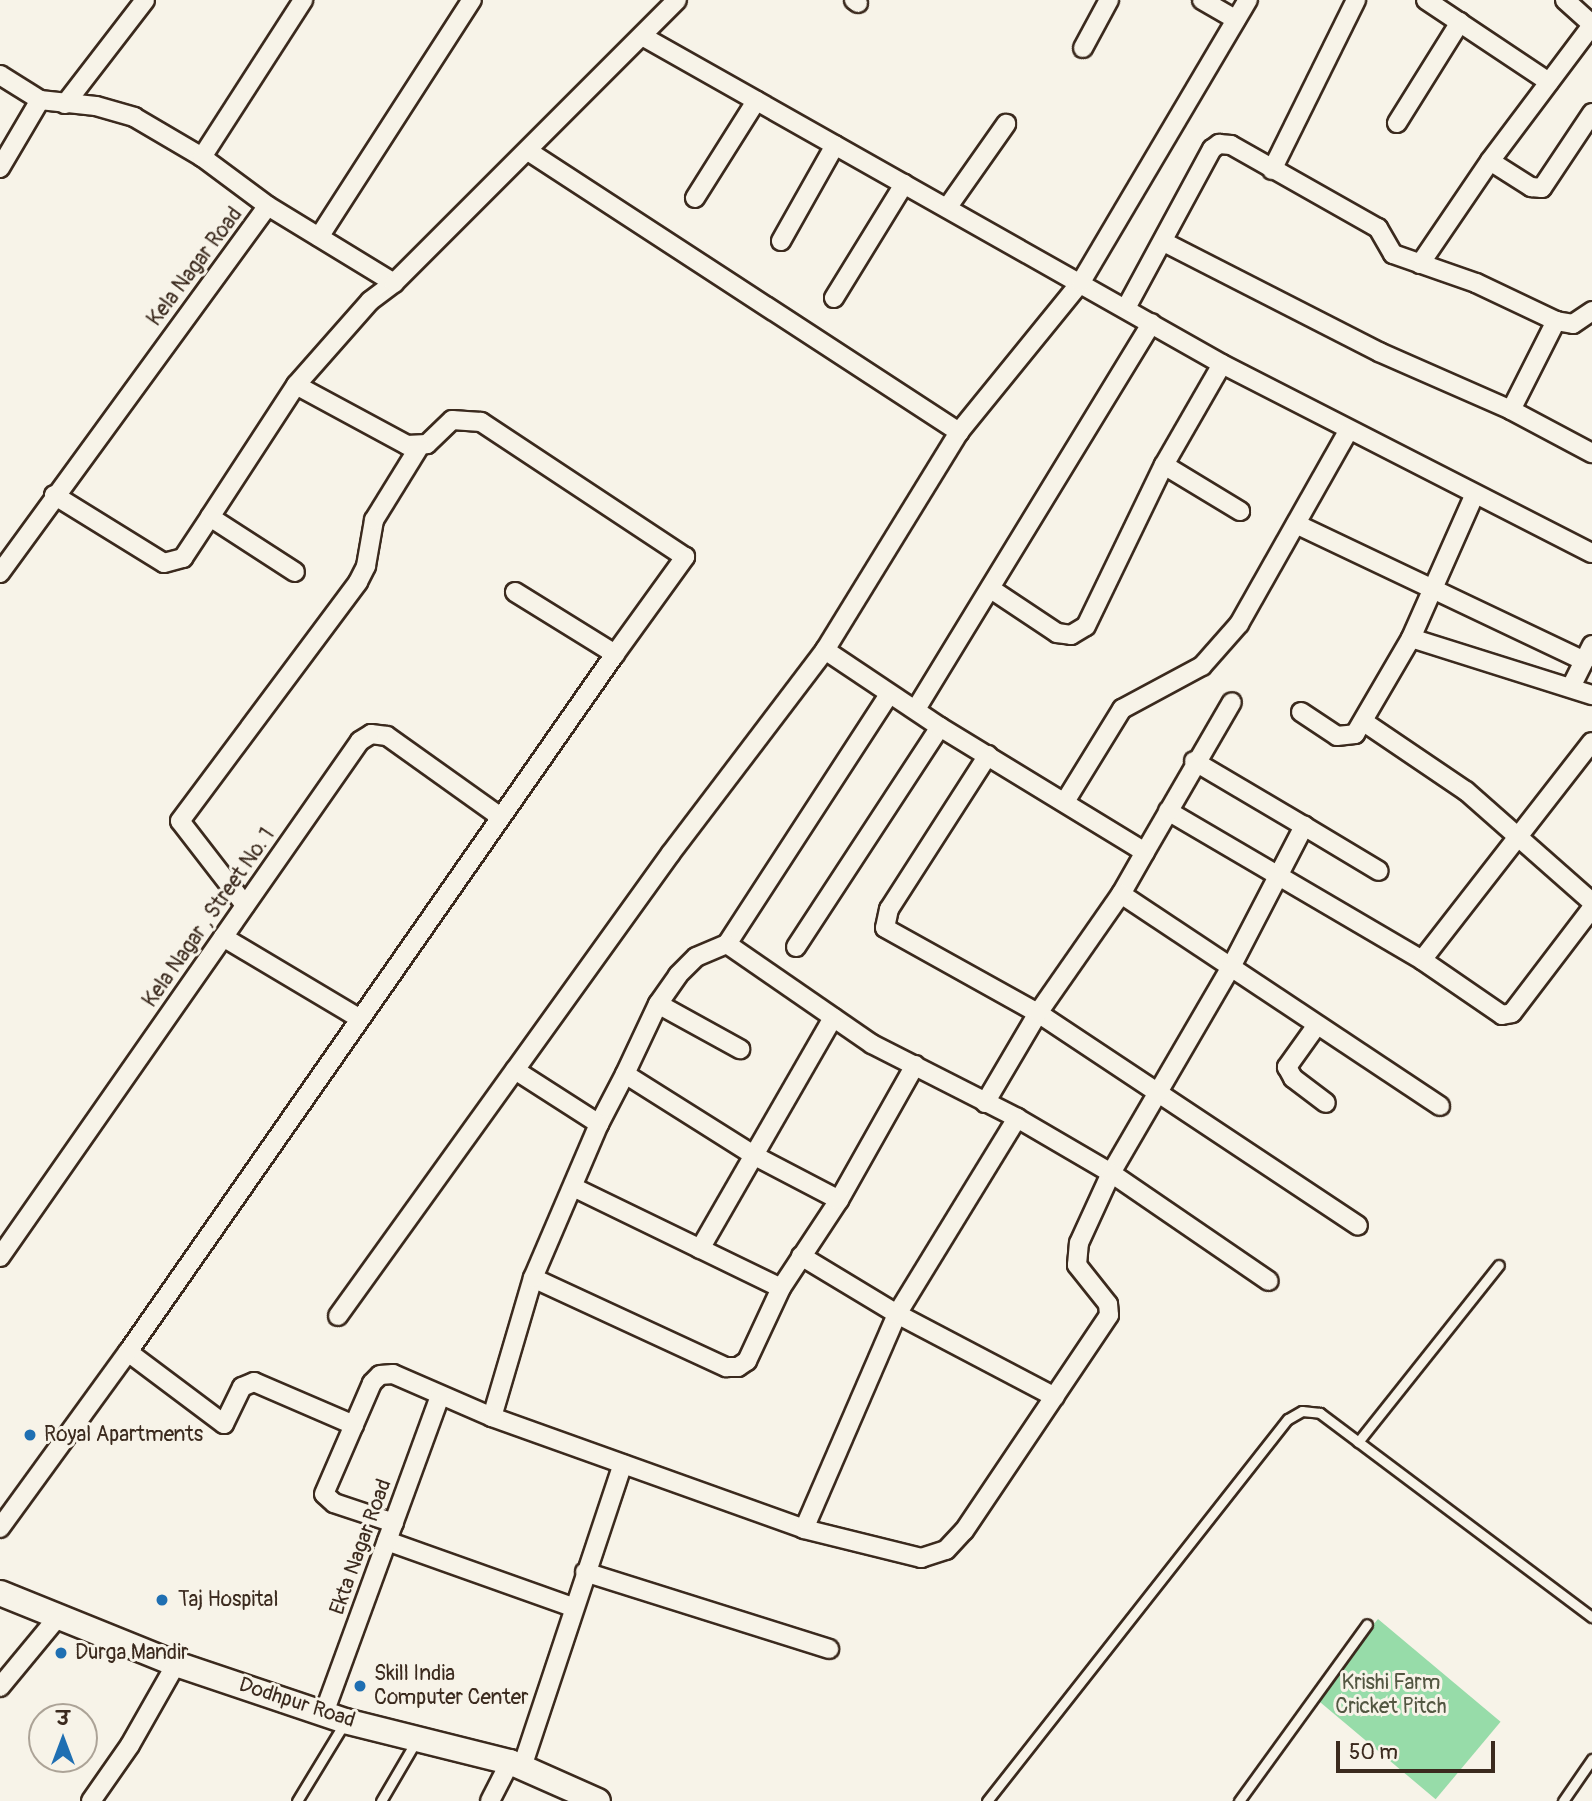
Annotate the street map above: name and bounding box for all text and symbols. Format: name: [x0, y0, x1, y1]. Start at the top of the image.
street label: Kela Nagar Road: [142, 203, 248, 331]
street label: Kela Nagar , Street No. 1: [138, 824, 280, 1012]
place label: Royal Apartments: [44, 1422, 203, 1448]
marker: Royal Apartments: [22, 1427, 38, 1443]
street label: Ekta Nagar Road: [325, 1476, 397, 1618]
place label: Taj Hospital: [178, 1587, 278, 1613]
marker: Taj Hospital: [152, 1590, 172, 1610]
place label: Durga Mandir: [75, 1640, 188, 1666]
marker: Durga Mandir: [53, 1645, 69, 1661]
place label: Skill India Computer Center: [374, 1661, 528, 1711]
park label: Krishi Farm Cricket Pitch: [1335, 1670, 1447, 1720]
street label: Dodhpur Road: [236, 1672, 358, 1734]
marker: Skill India Computer Center: [352, 1678, 368, 1694]
north arrow: [28, 1703, 98, 1773]
text: उ: [57, 1707, 69, 1731]
scale bar: [1340, 1728, 1499, 1772]
text: 50 m: [1349, 1739, 1398, 1766]

